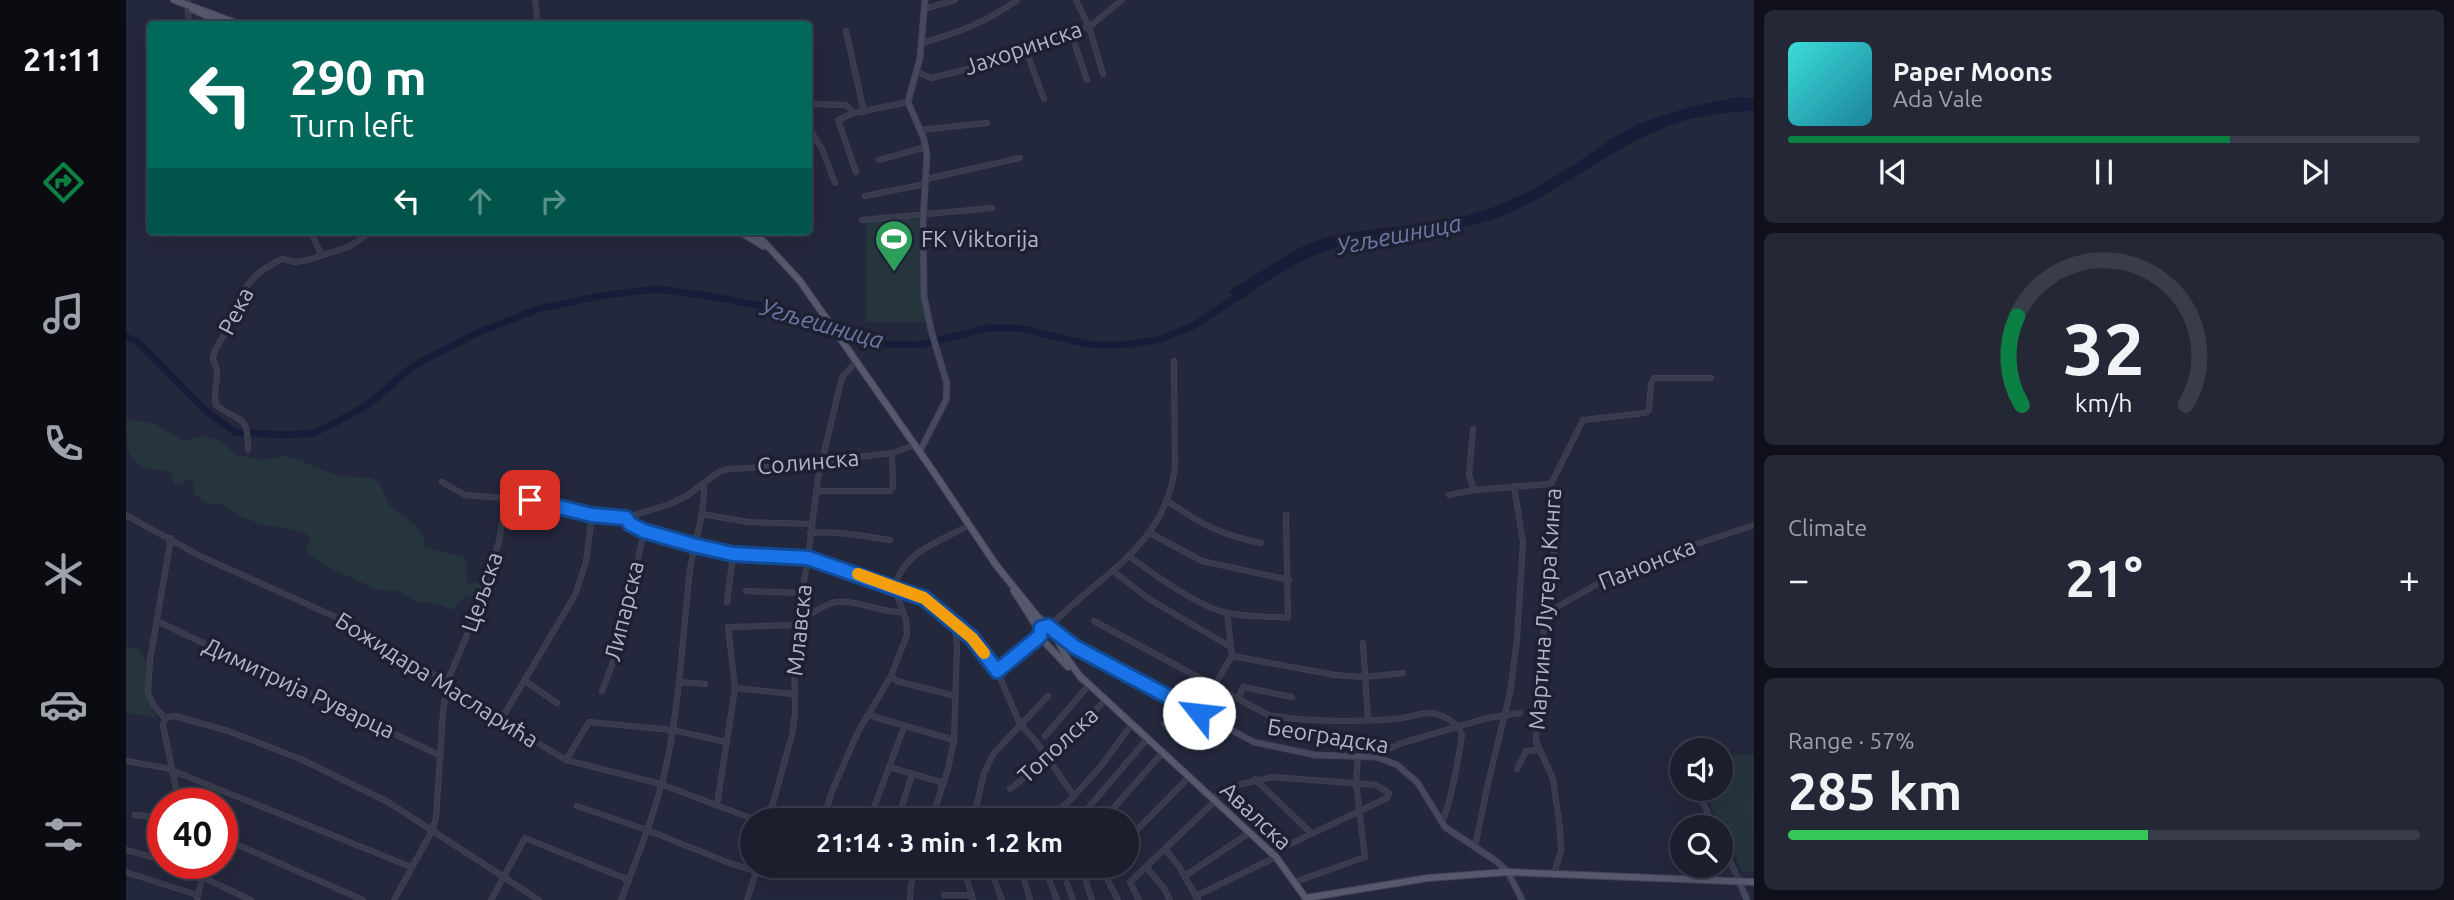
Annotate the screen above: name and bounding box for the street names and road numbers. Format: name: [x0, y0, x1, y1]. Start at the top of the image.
street label: Јахоринска: [961, 16, 1085, 79]
street label: Река: [213, 283, 258, 339]
street label: Солинска: [756, 445, 860, 478]
street label: Мартина Лутера Кинга: [1524, 487, 1565, 731]
street label: Панонска: [1595, 533, 1699, 594]
street label: Цељска: [456, 549, 507, 635]
street label: Липарска: [599, 558, 648, 664]
street label: Млавска: [781, 583, 816, 677]
street label: Божидара Масларића: [331, 607, 543, 752]
street label: Димитрија Руварца: [200, 632, 399, 743]
street label: Тополска: [1013, 702, 1103, 788]
street label: Београдска: [1266, 714, 1391, 757]
street label: Авалска: [1216, 777, 1297, 855]

